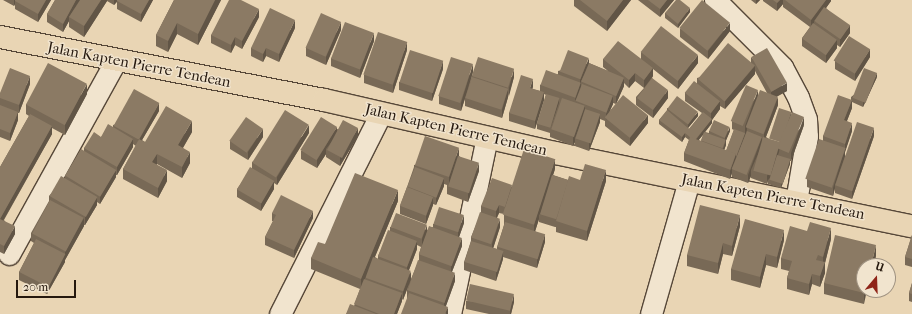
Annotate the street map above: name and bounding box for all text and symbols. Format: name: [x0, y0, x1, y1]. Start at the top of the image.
street label: Jalan Kapten Pierre Tendean: [46, 38, 232, 92]
street label: Jalan Kapten Pierre Tendean: [363, 100, 549, 160]
street label: Jalan Kapten Pierre Tendean: [680, 170, 866, 224]
north arrow: [856, 258, 896, 298]
text: U: [874, 260, 886, 275]
scale bar: [18, 272, 78, 298]
text: 20 m: [23, 280, 48, 294]

